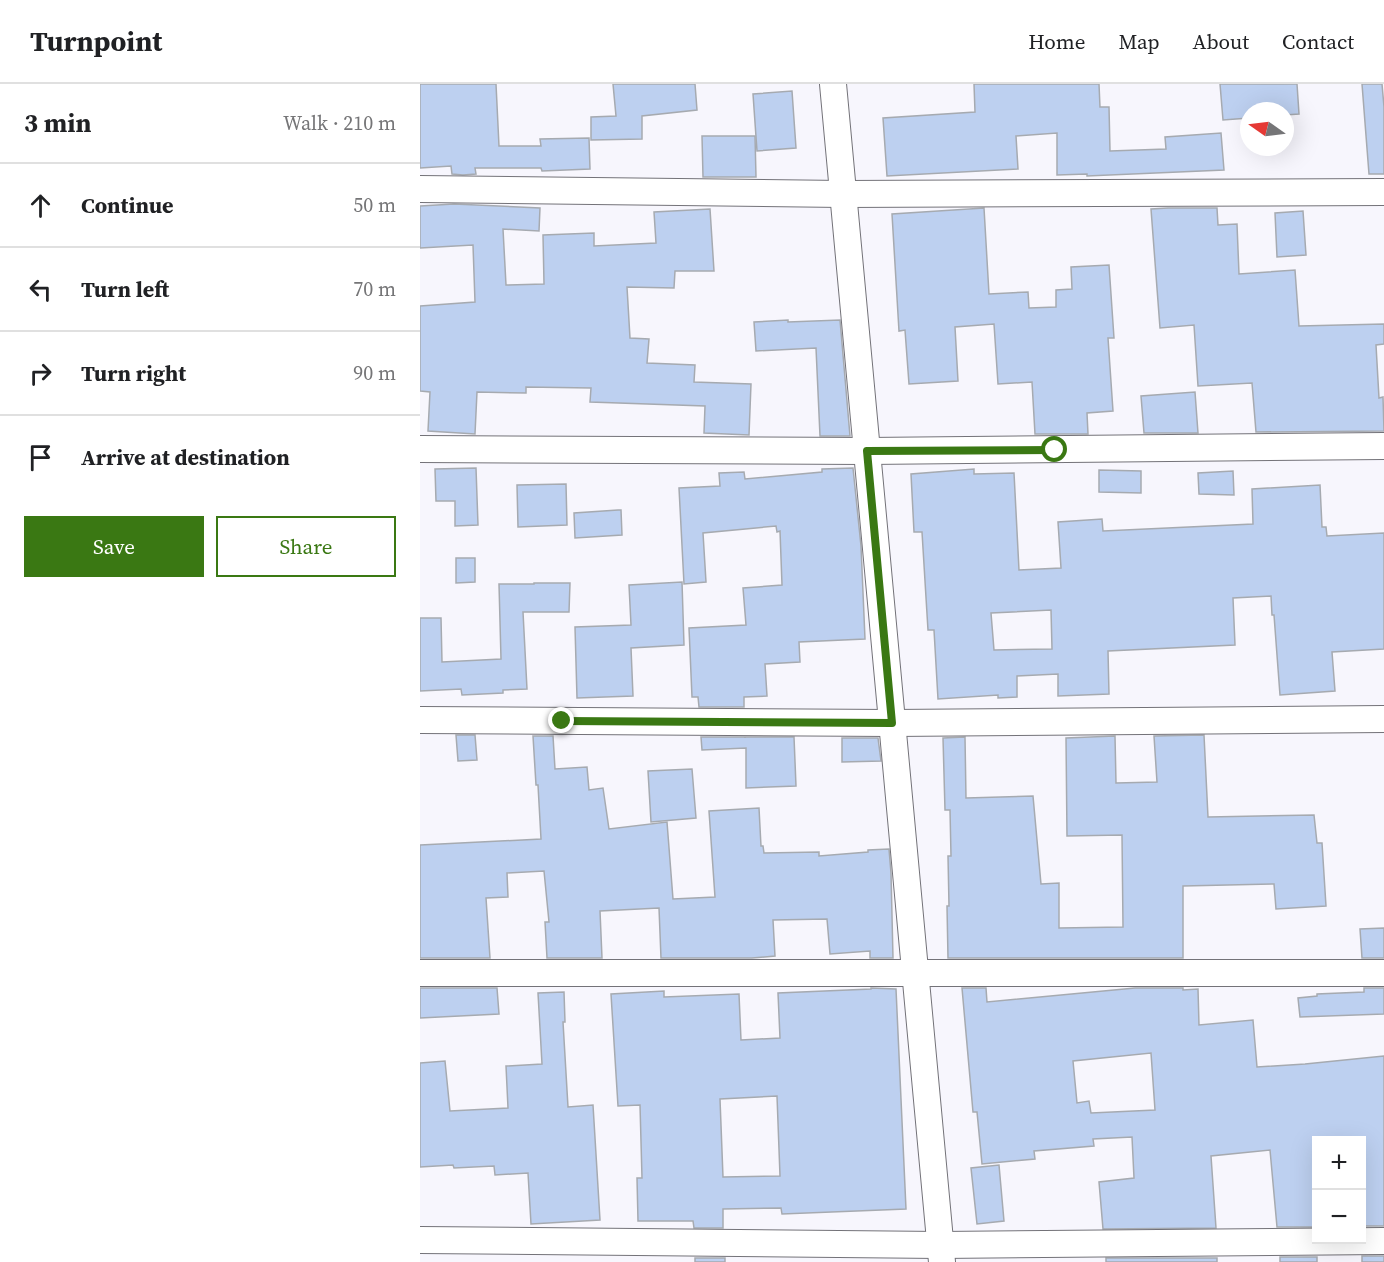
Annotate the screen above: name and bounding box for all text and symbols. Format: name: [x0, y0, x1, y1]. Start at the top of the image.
text: Turnpoint: [30, 22, 162, 60]
text: Home: [1028, 27, 1086, 56]
text: Map: [1119, 27, 1160, 56]
text: About: [1193, 27, 1249, 56]
text: Contact: [1282, 27, 1354, 56]
north arrow: [1240, 102, 1294, 156]
text: 3 min: [24, 105, 91, 141]
text: Walk · 210 m: [283, 109, 396, 137]
icon: ahead: [24, 189, 57, 222]
text: Continue: [81, 190, 174, 220]
text: 50 m: [353, 191, 396, 219]
icon: left: [24, 273, 57, 306]
text: Turn left: [81, 274, 169, 304]
text: 70 m: [353, 275, 396, 303]
icon: right: [24, 357, 57, 390]
text: Turn right: [81, 358, 186, 388]
text: 90 m: [353, 359, 396, 387]
route start: [1041, 436, 1067, 462]
icon: arrive: [24, 441, 57, 474]
text: Arrive at destination: [81, 442, 290, 472]
button: Save: [24, 516, 204, 577]
button: Share: [216, 516, 396, 577]
route end: [548, 707, 574, 733]
map controls: [1312, 1136, 1366, 1244]
button: +: [1312, 1136, 1366, 1190]
button: −: [1312, 1190, 1366, 1244]

